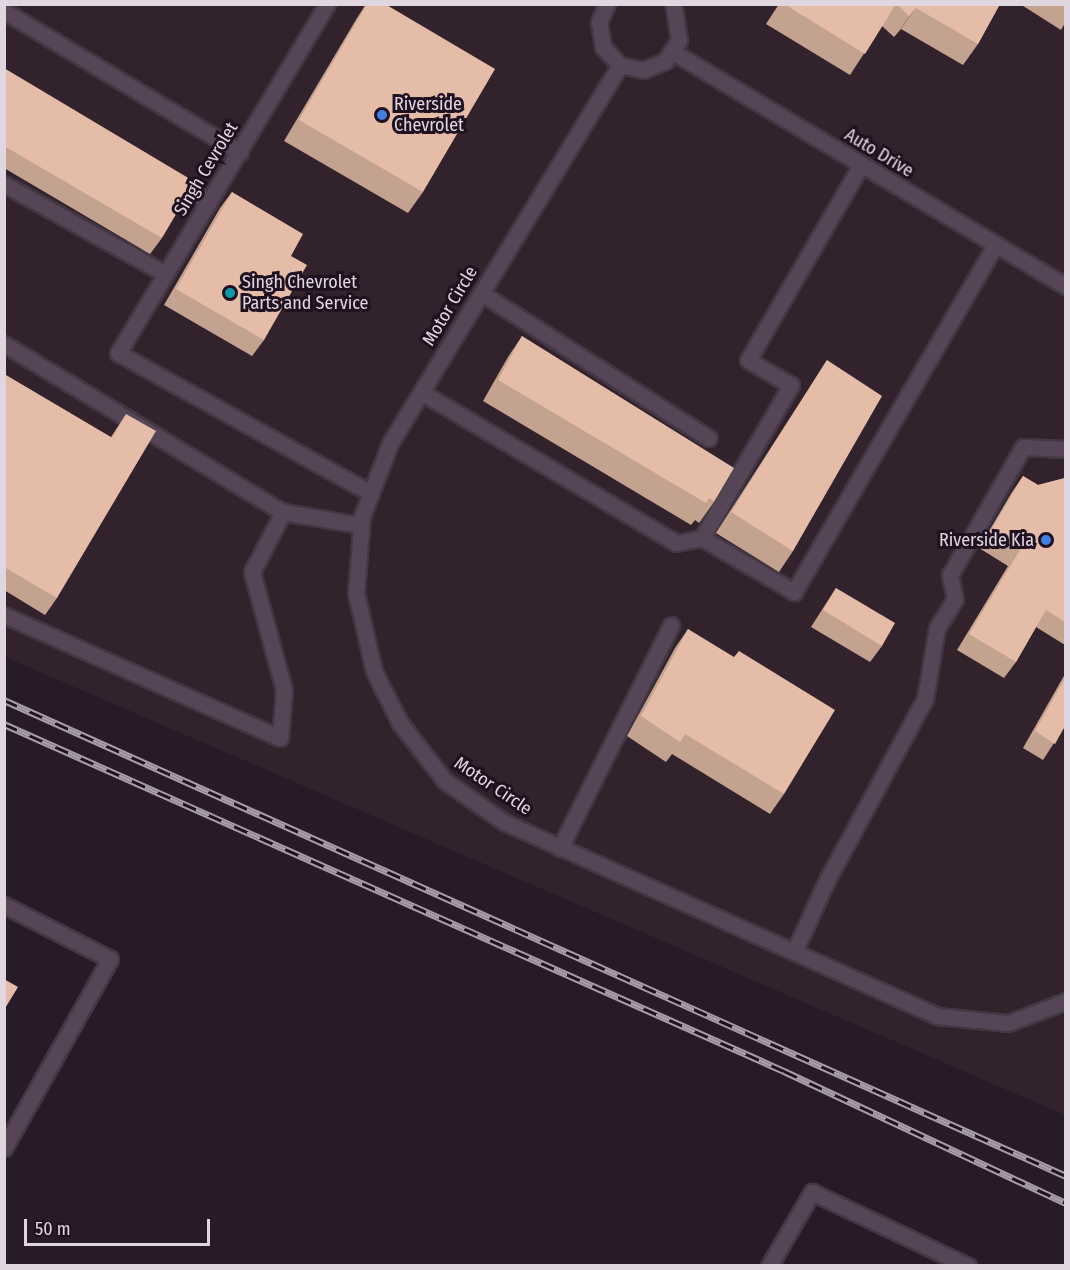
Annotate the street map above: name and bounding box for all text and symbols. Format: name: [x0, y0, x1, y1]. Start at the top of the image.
place label: Riverside Chevrolet: [394, 94, 464, 136]
marker: Riverside Chevrolet: [375, 108, 389, 122]
street label: Singh Cevrolet: [170, 118, 242, 220]
street label: Auto Drive: [841, 124, 917, 182]
street label: Motor Circle: [418, 262, 482, 350]
place label: Singh Chevrolet Parts and Service: [242, 272, 368, 314]
marker: Singh Chevrolet Parts and Service: [223, 286, 237, 300]
place label: Riverside Kia: [939, 529, 1034, 551]
marker: Riverside Kia: [1039, 533, 1053, 547]
street label: Motor Circle: [450, 752, 536, 820]
scale bar: [27, 1207, 213, 1245]
text: 50 m: [35, 1218, 71, 1240]

